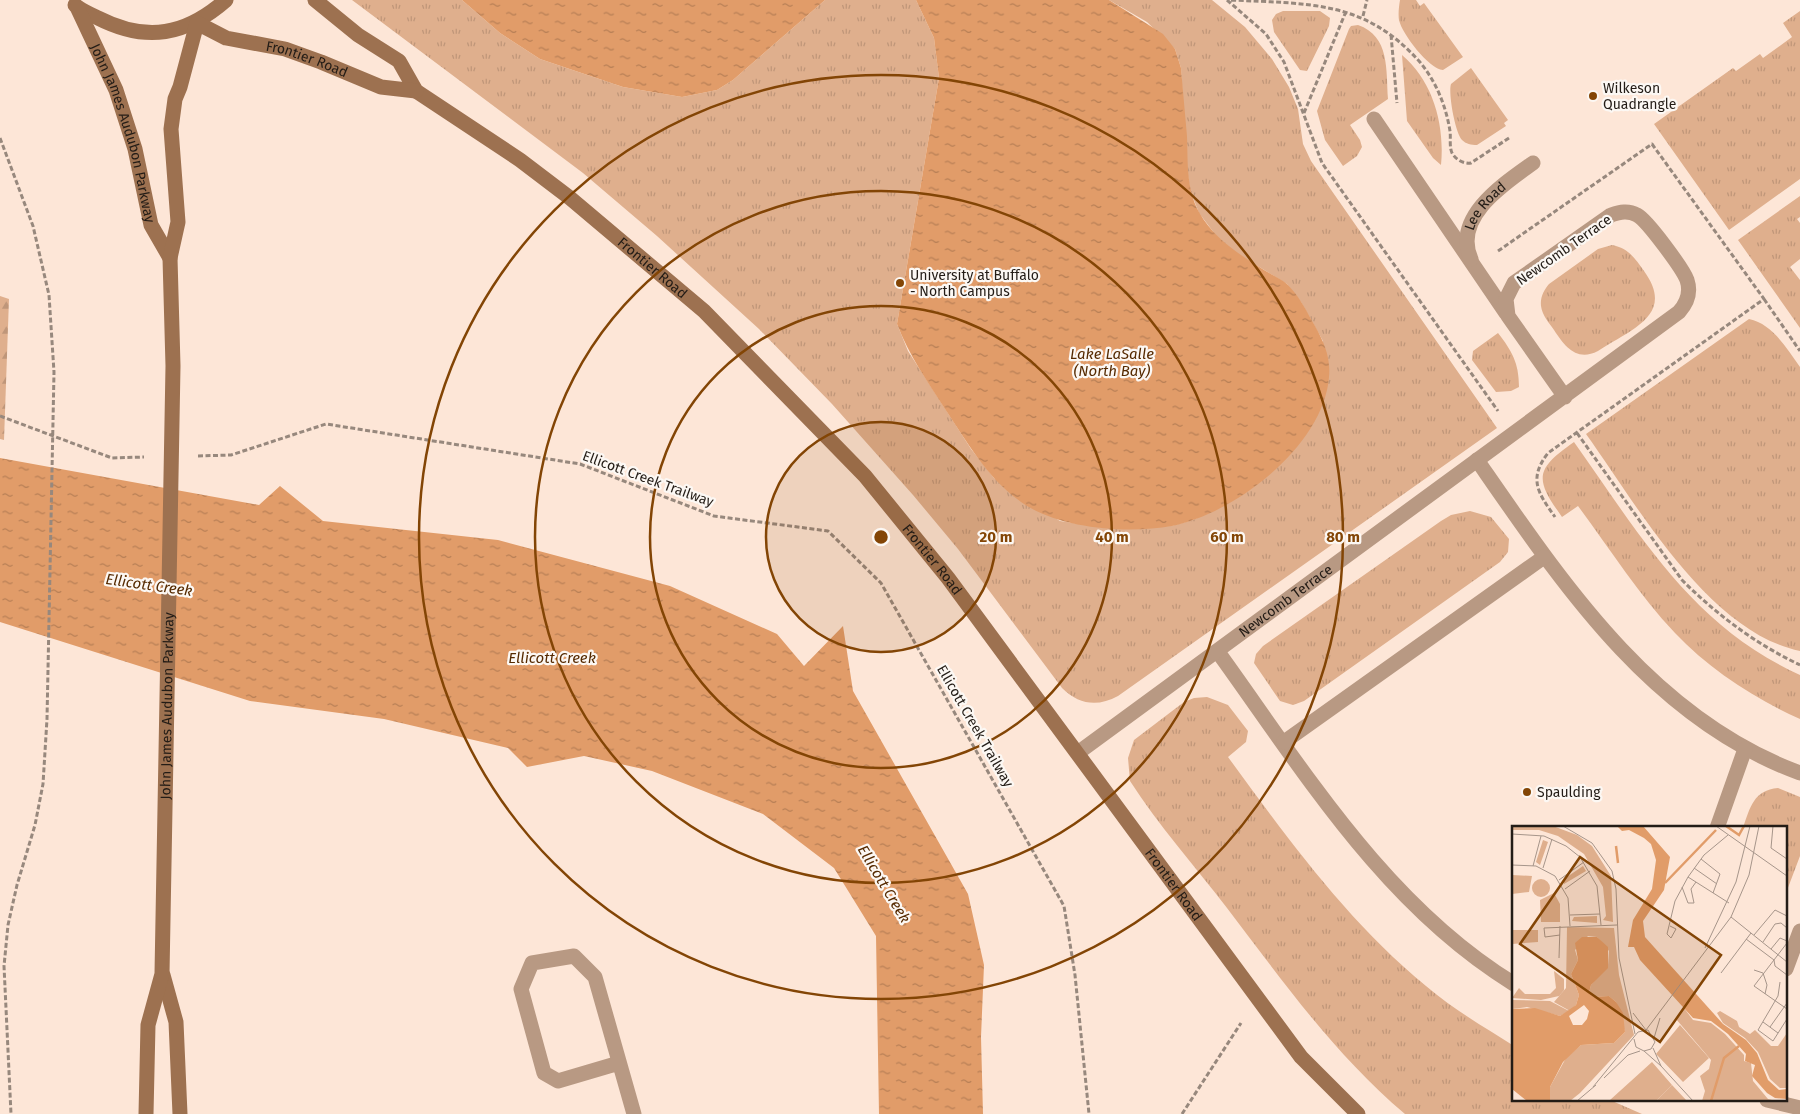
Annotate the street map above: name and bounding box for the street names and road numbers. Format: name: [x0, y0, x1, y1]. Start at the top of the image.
street label: Frontier Road: [264, 37, 350, 81]
street label: John James Audubon Parkway: [87, 41, 159, 224]
street label: Lee Road: [1460, 178, 1509, 232]
street label: Newcomb Terrace: [1513, 211, 1615, 289]
street label: Frontier Road: [614, 233, 691, 302]
street label: Ellicott Creek Trailway: [580, 447, 716, 511]
street label: Frontier Road: [899, 520, 966, 598]
street label: Newcomb Terrace: [1235, 561, 1336, 641]
street label: John James Audubon Parkway: [157, 612, 177, 800]
street label: Ellicott Creek Trailway: [933, 662, 1017, 790]
street label: Frontier Road: [1141, 845, 1206, 924]

